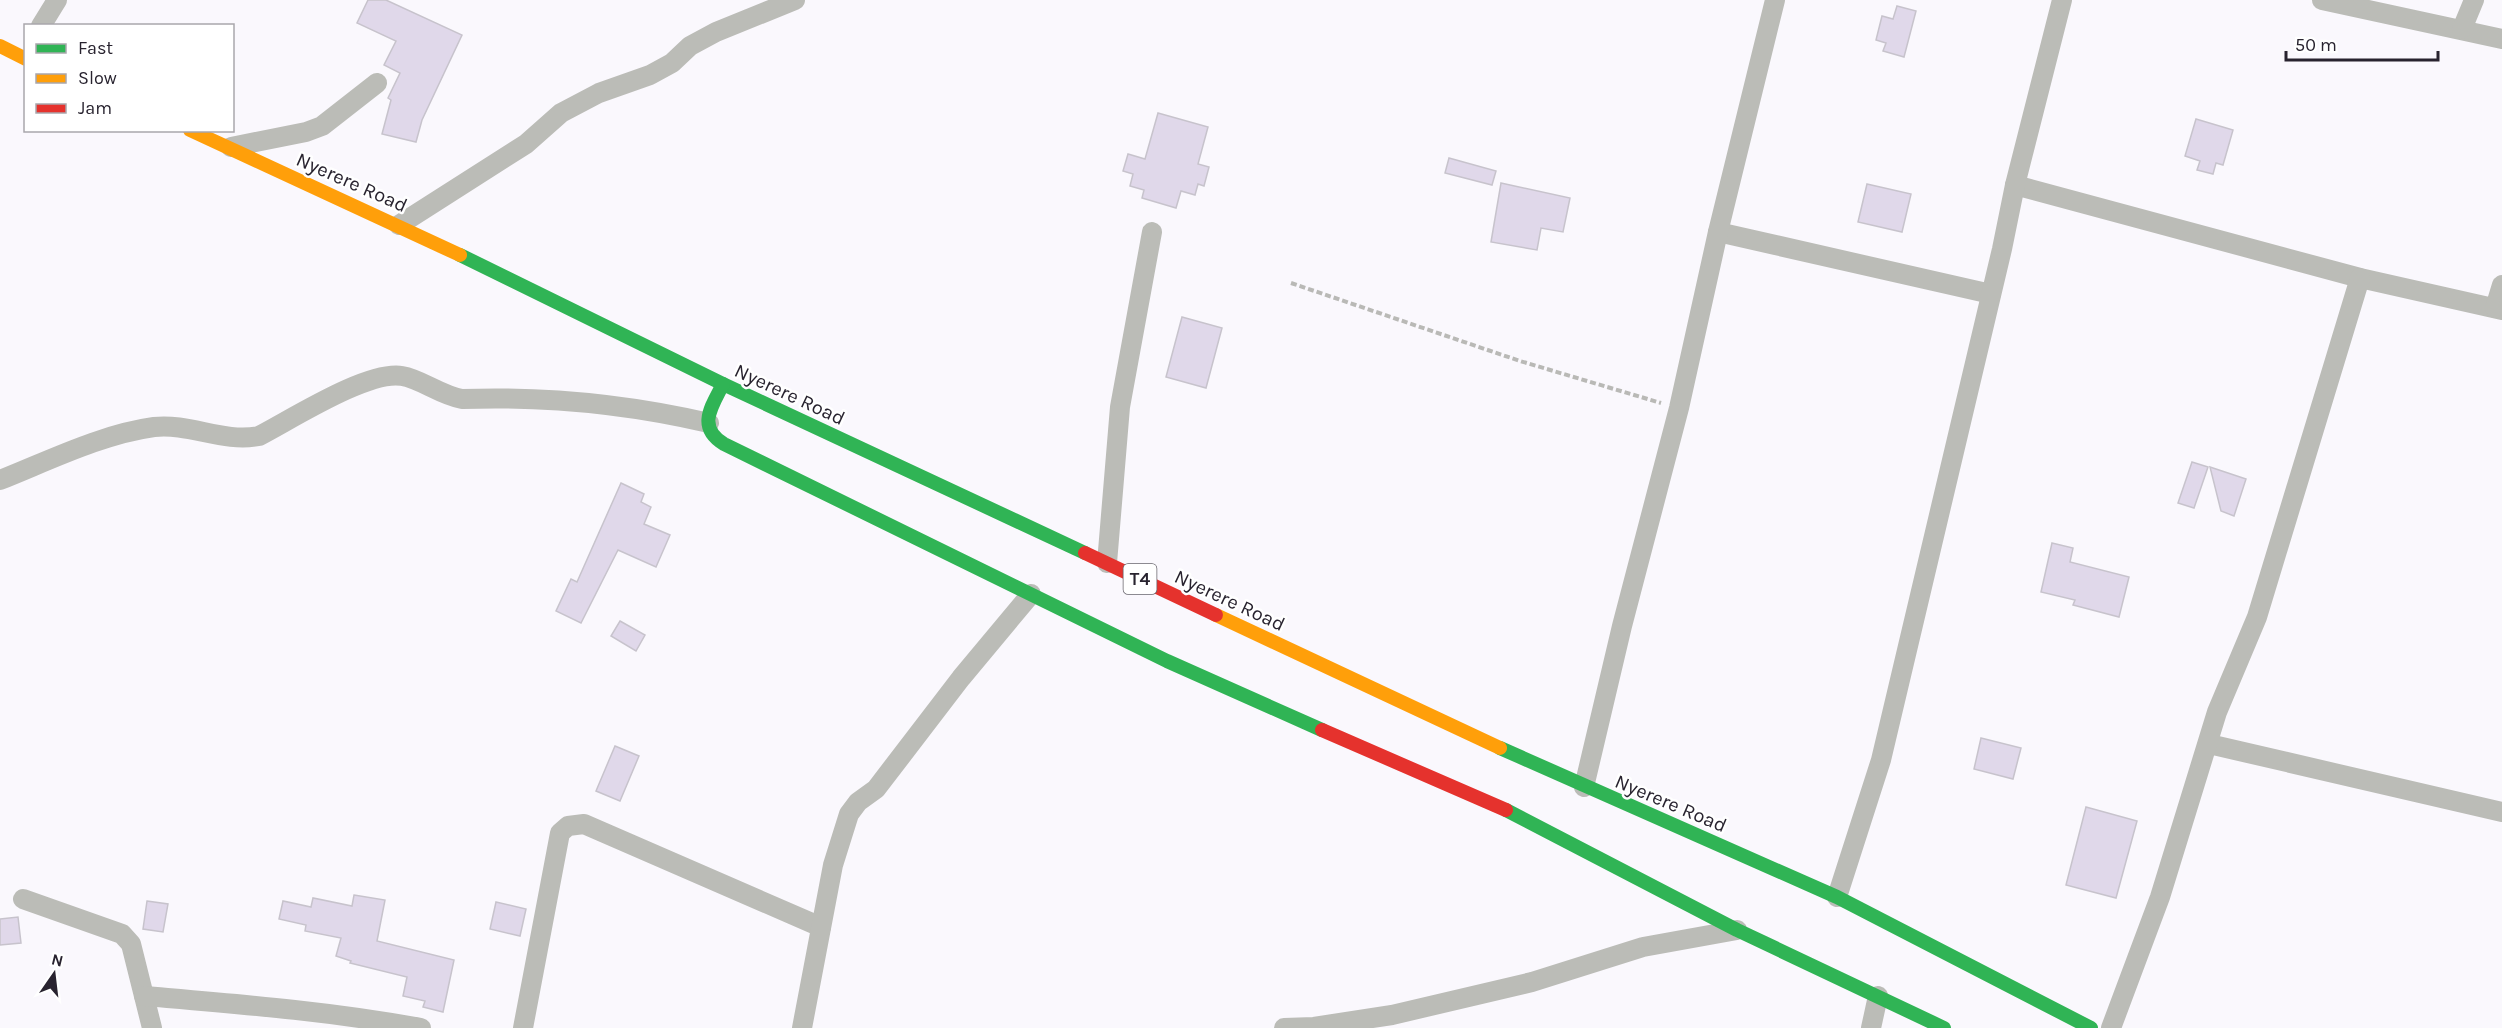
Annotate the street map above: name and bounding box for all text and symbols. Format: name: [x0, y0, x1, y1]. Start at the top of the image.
legend: [24, 24, 234, 132]
scale bar: [2286, 24, 2438, 62]
text: 50 m: [2295, 34, 2337, 56]
text: Fast: [78, 37, 113, 59]
text: Slow: [78, 67, 117, 89]
text: Jam: [78, 97, 112, 119]
street label: Nyerere Road: [293, 148, 411, 217]
street label: Nyerere Road: [731, 359, 849, 430]
road number: T4: [1124, 564, 1156, 594]
street label: Nyerere Road: [1171, 565, 1289, 636]
street label: Nyerere Road: [1612, 770, 1730, 837]
north arrow: [24, 944, 84, 1004]
text: N: [50, 949, 65, 971]

